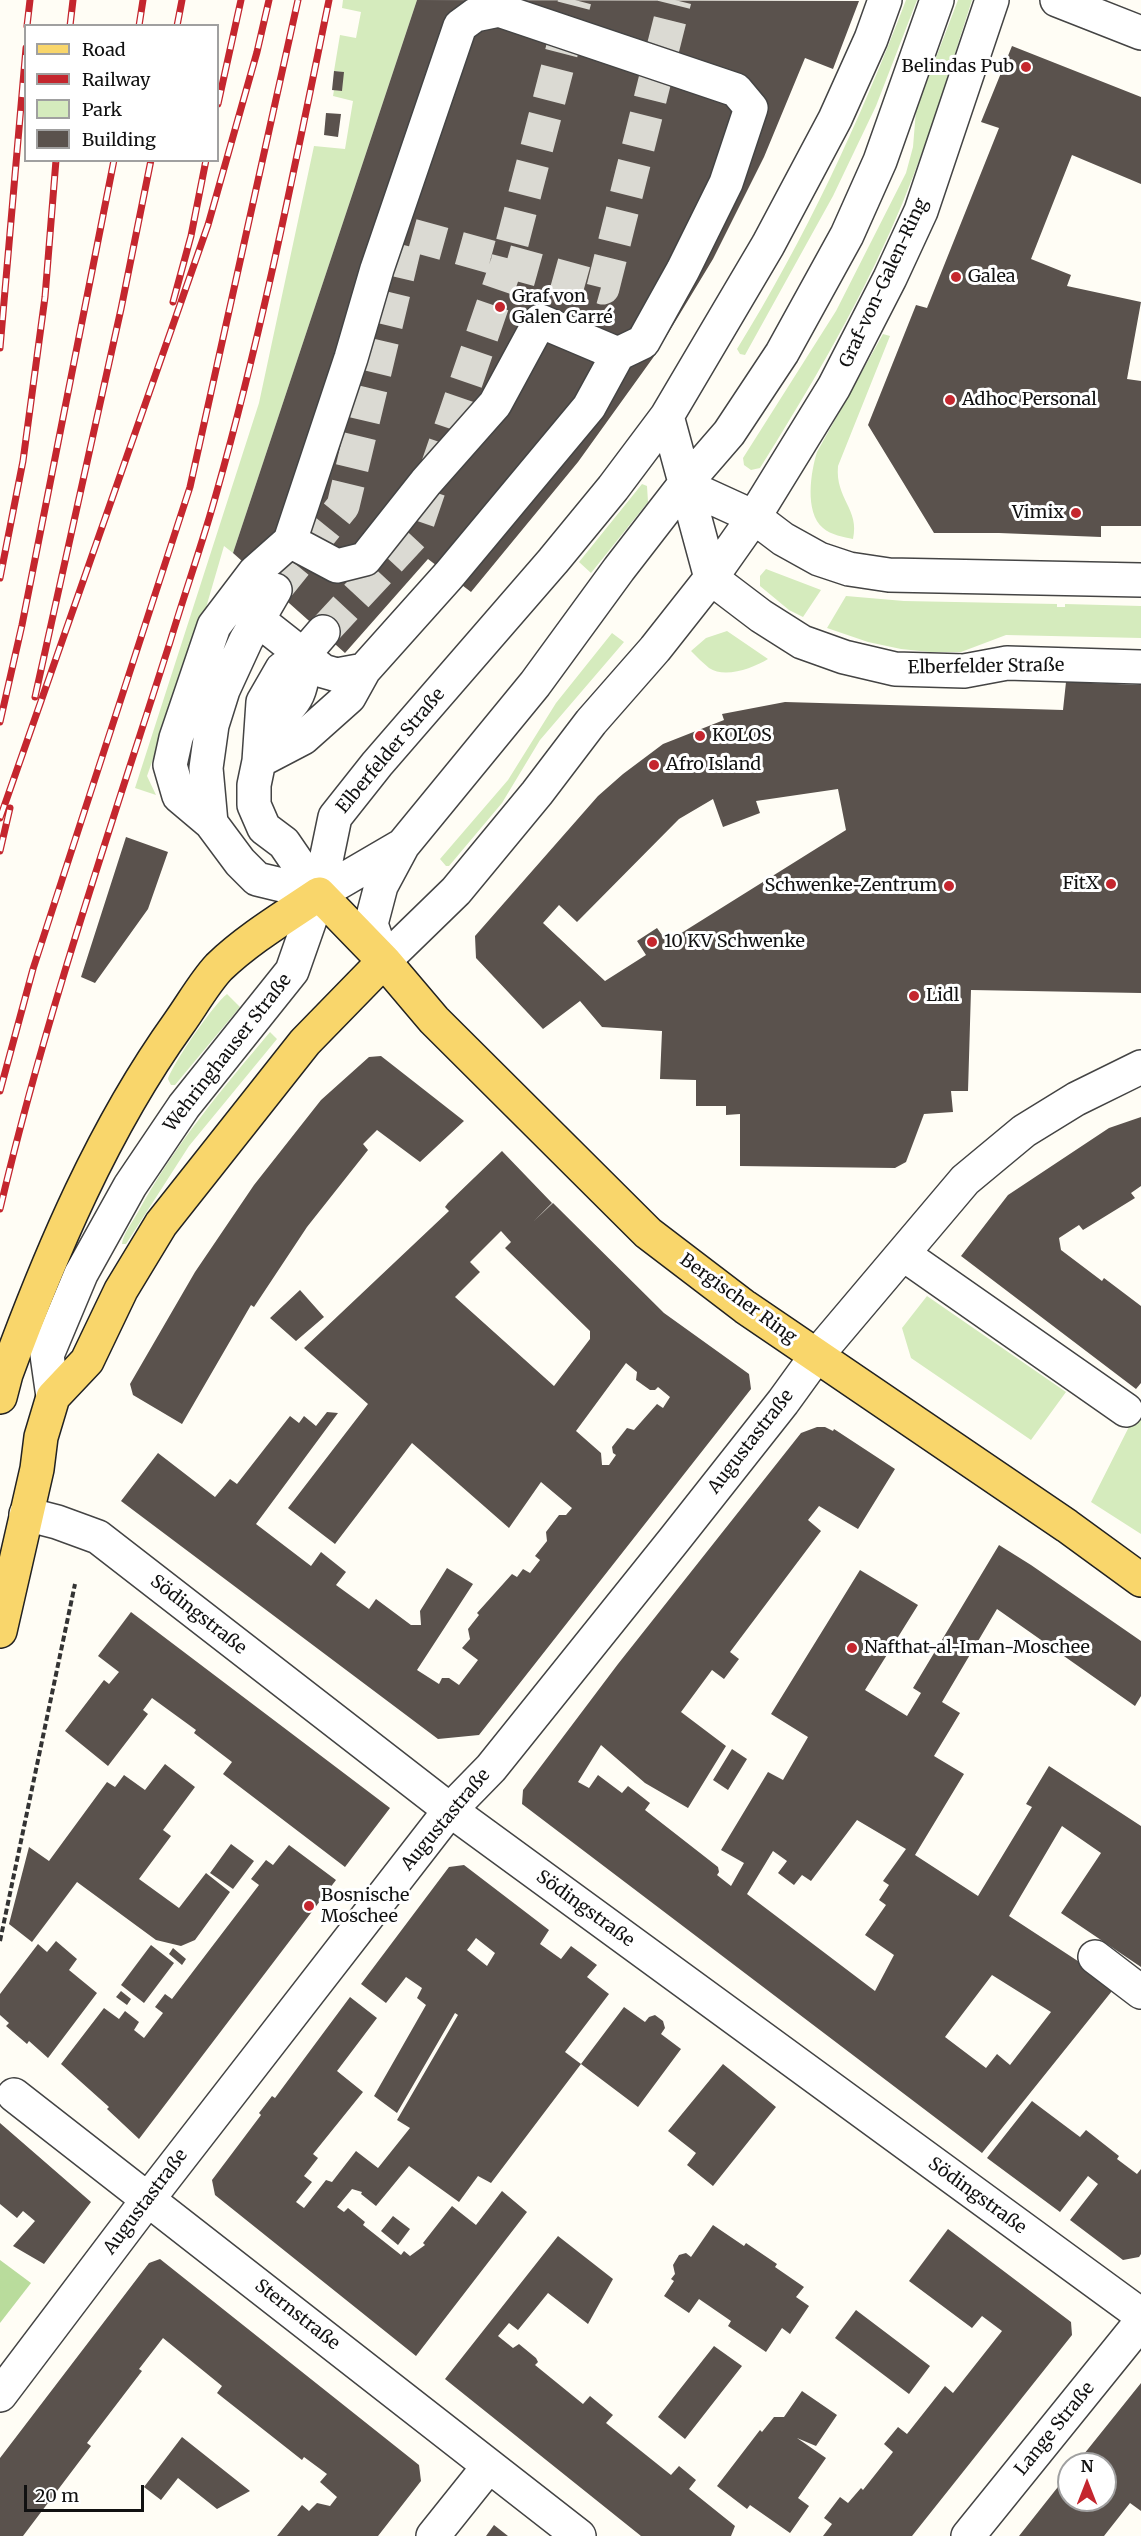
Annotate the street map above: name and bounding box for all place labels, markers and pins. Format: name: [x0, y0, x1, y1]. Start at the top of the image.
place label: Belindas Pub: [902, 56, 1014, 78]
marker: Belindas Pub: [1019, 60, 1033, 74]
place label: Galea: [968, 266, 1015, 288]
marker: Galea: [949, 270, 963, 284]
place label: Graf von Galen Carré: [512, 286, 613, 328]
marker: Graf von Galen Carré: [493, 300, 507, 314]
place label: Adhoc Personal: [962, 389, 1097, 411]
marker: Adhoc Personal: [943, 393, 957, 407]
place label: Vimix: [1012, 502, 1064, 524]
marker: Vimix: [1069, 506, 1083, 520]
place label: KOLOS: [712, 725, 772, 747]
marker: KOLOS: [693, 729, 707, 743]
place label: Afro Island: [666, 754, 761, 776]
marker: Afro Island: [647, 758, 661, 772]
place label: FitX: [1063, 873, 1099, 895]
place label: Schwenke-Zentrum: [764, 875, 937, 897]
marker: FitX: [1104, 877, 1118, 891]
marker: Schwenke-Zentrum: [942, 879, 956, 893]
place label: 10 KV Schwenke: [664, 931, 805, 953]
marker: 10 KV Schwenke: [645, 935, 659, 949]
place label: Lidl: [926, 985, 959, 1007]
marker: Lidl: [907, 989, 921, 1003]
place label: Nafthat-al-Iman-Moschee: [864, 1637, 1090, 1659]
marker: Nafthat-al-Iman-Moschee: [845, 1641, 859, 1655]
place label: Bosnische Moschee: [321, 1885, 409, 1928]
marker: Bosnische Moschee: [302, 1899, 316, 1913]

